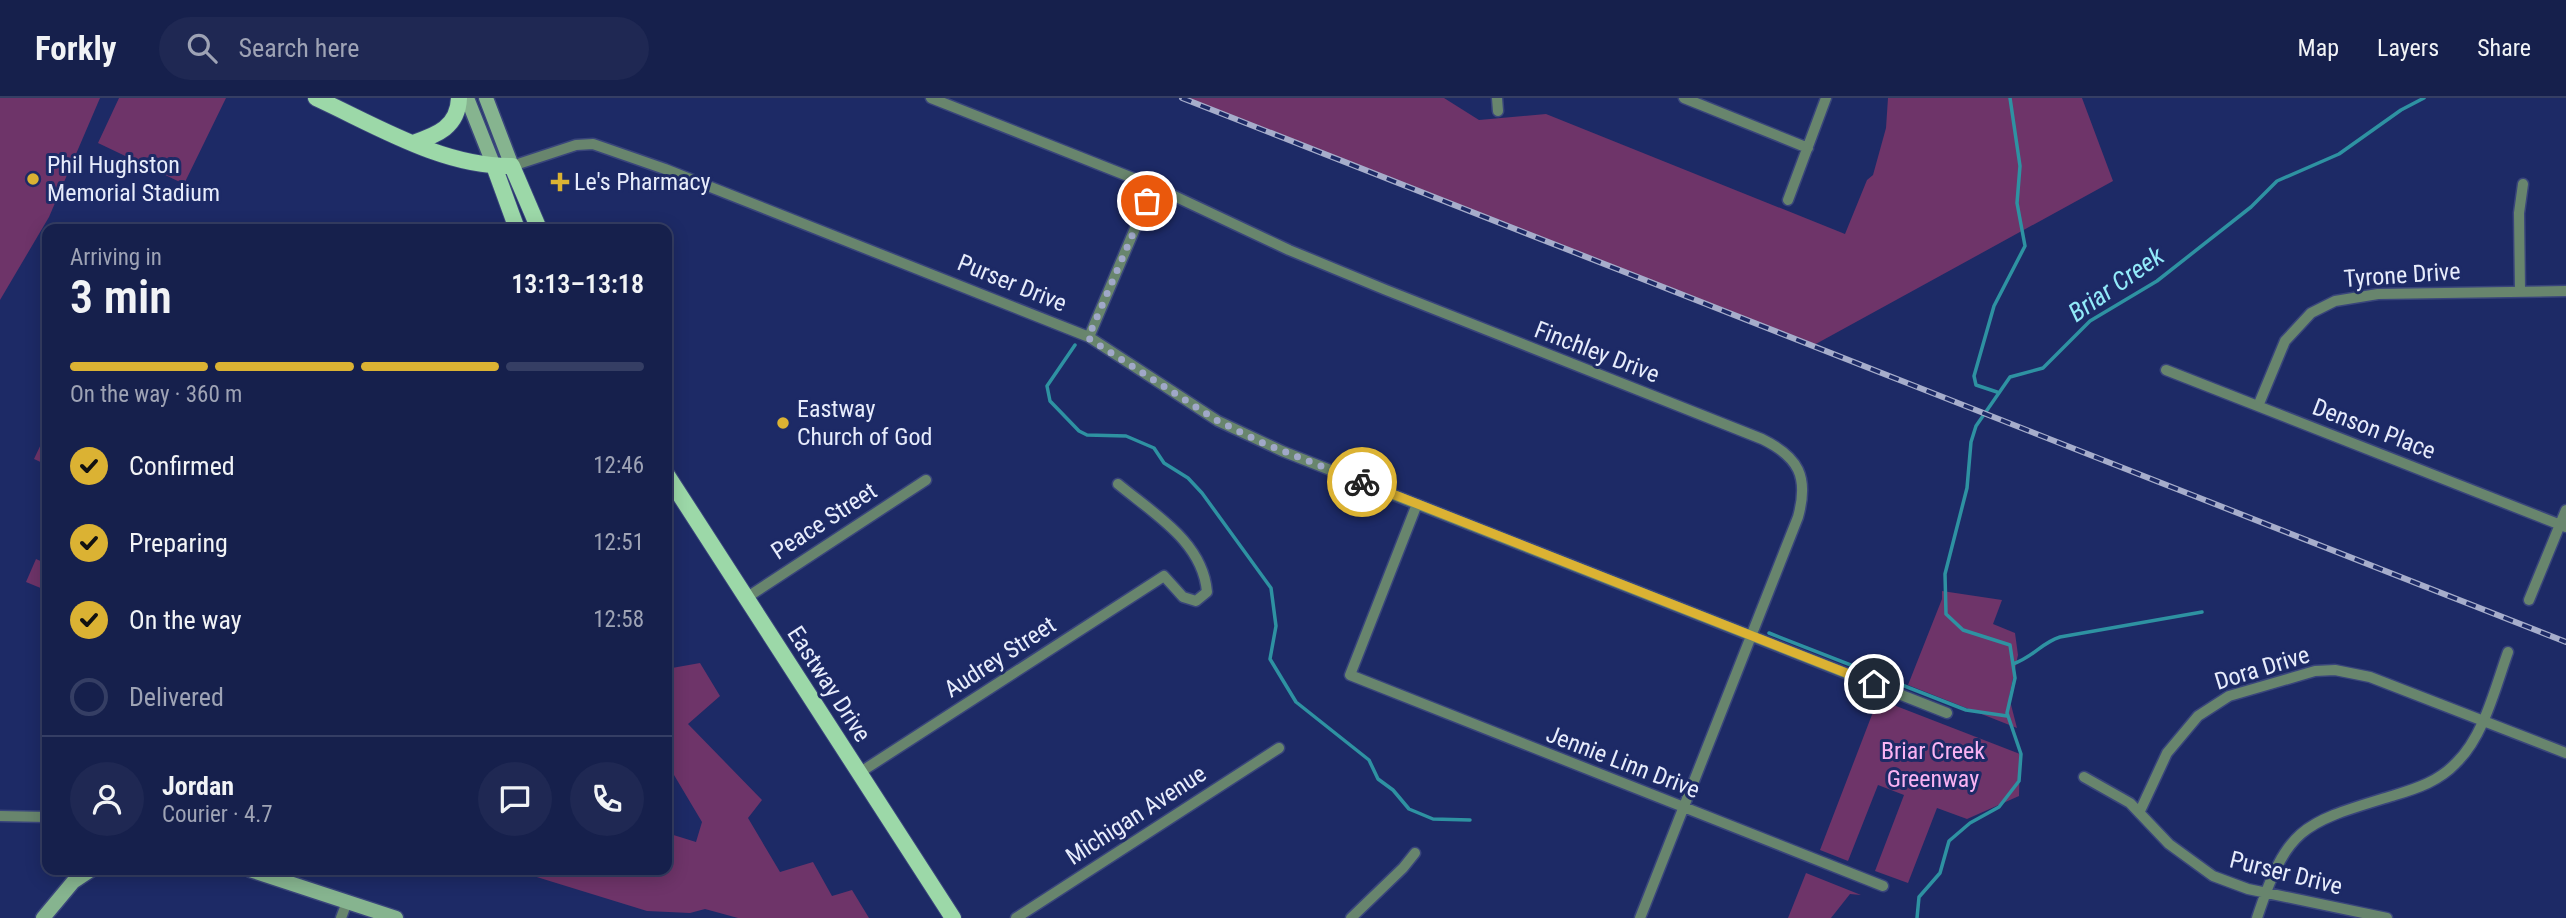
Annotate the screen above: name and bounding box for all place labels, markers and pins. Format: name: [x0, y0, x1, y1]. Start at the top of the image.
place label: Phil Hughston Memorial Stadium: [47, 151, 220, 207]
place label: Le's Pharmacy: [574, 168, 711, 196]
marker: Phil Hughston Memorial Stadium: [25, 171, 41, 187]
pin: [1117, 171, 1177, 231]
marker: Le's Pharmacy: [552, 174, 568, 190]
place label: Eastway Church of God: [797, 395, 932, 451]
marker: Eastway Church of God: [775, 415, 791, 431]
pin: [1844, 654, 1904, 714]

